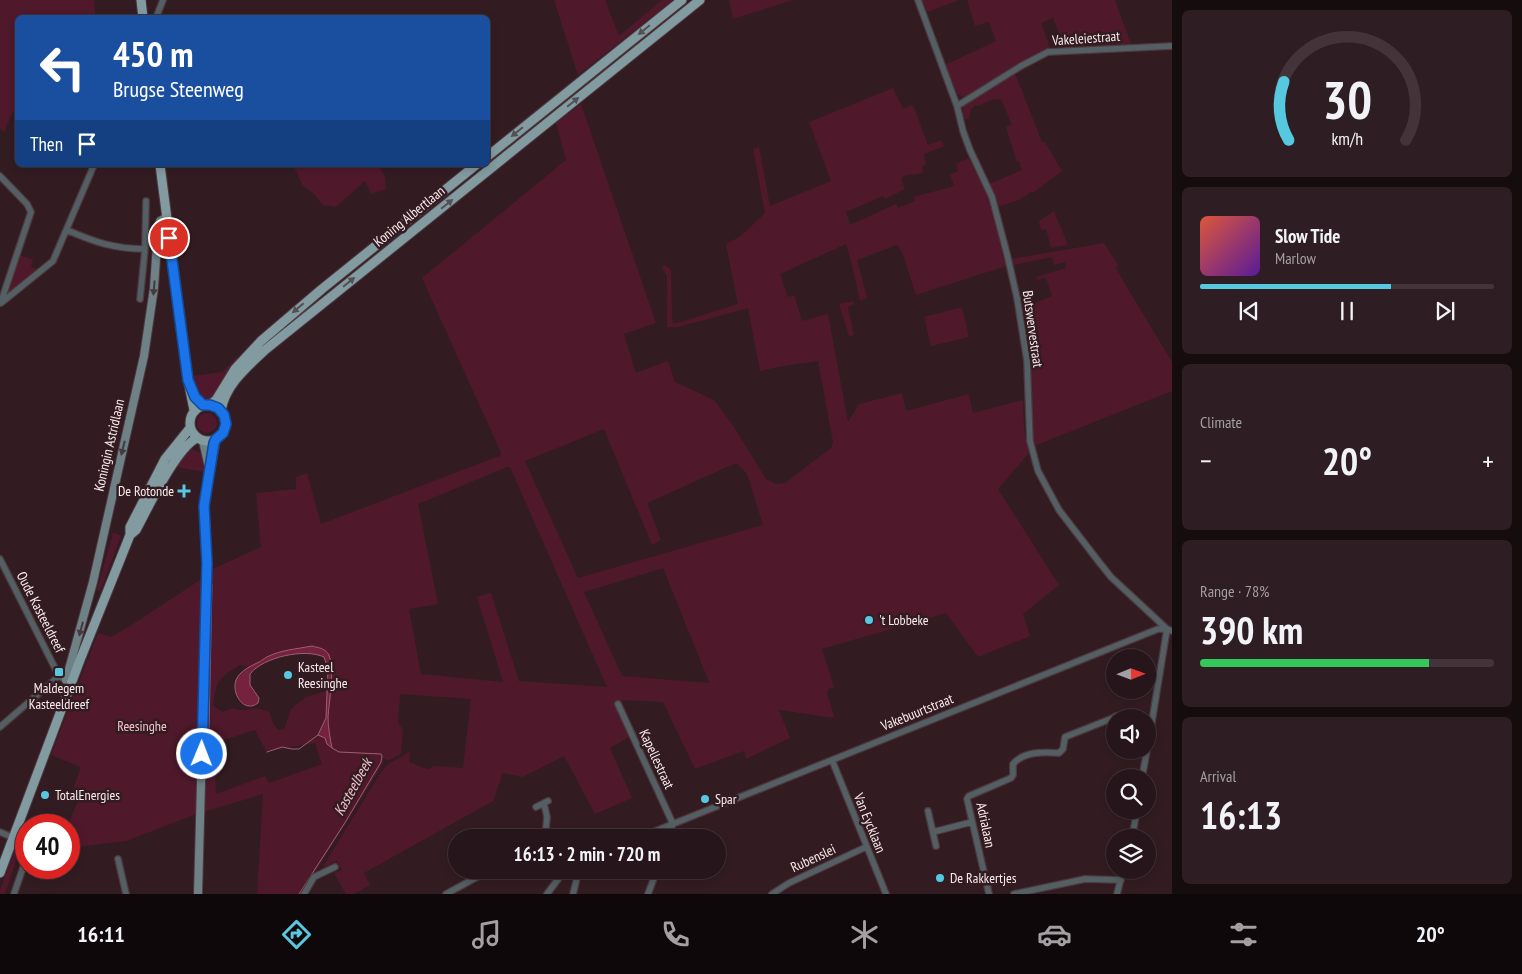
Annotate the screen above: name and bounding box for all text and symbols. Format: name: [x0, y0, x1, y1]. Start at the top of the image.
one-way arrow: [637, 25, 650, 36]
street label: Vakeleiestraat: [1050, 27, 1121, 49]
text: 450 m: [113, 31, 194, 77]
icon: left: [30, 35, 95, 100]
text: 30: [1322, 66, 1372, 133]
text: Brugse Steenweg: [113, 75, 244, 103]
one-way arrow: [566, 97, 580, 107]
one-way arrow: [511, 127, 524, 138]
text: km/h: [1331, 127, 1363, 150]
icon: arrive: [73, 130, 101, 158]
text: Then: [30, 132, 63, 156]
street label: Koning Albertlaan: [370, 182, 448, 250]
one-way arrow: [440, 198, 453, 209]
pin: [148, 217, 190, 259]
icon: arrive: [155, 224, 183, 252]
text: Slow Tide: [1275, 224, 1340, 248]
text: Marlow: [1275, 248, 1316, 268]
one-way arrow: [342, 277, 355, 288]
one-way arrow: [150, 281, 158, 297]
street label: Butswervestraat: [1019, 289, 1047, 369]
icon: previous: [1235, 297, 1263, 325]
icon: pause: [1333, 297, 1361, 325]
icon: next: [1431, 297, 1459, 325]
one-way arrow: [292, 303, 305, 314]
street label: Koningin Astridlaan: [90, 397, 128, 493]
text: Climate: [1200, 412, 1242, 432]
text: 20°: [1322, 436, 1372, 485]
one-way arrow: [119, 440, 127, 455]
text: −: [1200, 442, 1212, 479]
text: +: [1482, 442, 1494, 479]
place label: De Rotonde: [118, 482, 174, 500]
marker: De Rotonde: [178, 485, 190, 497]
street label: Oude Kasteeldreef: [13, 568, 69, 656]
text: Range · 78%: [1200, 581, 1269, 601]
text: 390 km: [1200, 605, 1303, 654]
place label: 't Lobbeke: [879, 611, 929, 629]
marker: 't Lobbeke: [863, 614, 875, 626]
one-way arrow: [77, 621, 85, 637]
north arrow: [1106, 649, 1156, 699]
map controls: [1106, 649, 1156, 879]
place label: Kasteel Reesinghe: [298, 658, 348, 692]
marker: Maldegem Kasteeldreef: [53, 666, 65, 678]
marker: Kasteel Reesinghe: [282, 669, 294, 681]
place label: Maldegem Kasteeldreef: [29, 679, 90, 713]
street label: Vakebuurtstraat: [877, 689, 956, 735]
button: sound: [1106, 709, 1156, 759]
park label: Reesinghe: [117, 717, 167, 735]
street label: Kapellestraat: [635, 726, 679, 792]
position arrow: [175, 727, 227, 779]
water label: Kasteelbeek: [329, 753, 377, 819]
text: Arrival: [1200, 766, 1236, 786]
button: search: [1106, 769, 1156, 819]
place label: TotalEnergies: [55, 786, 120, 804]
marker: TotalEnergies: [39, 789, 51, 801]
place label: Spar: [715, 790, 737, 808]
street label: Van Eycklaan: [849, 790, 890, 856]
text: 16:13: [1200, 790, 1282, 839]
marker: Spar: [699, 793, 711, 805]
street label: Adrialaan: [972, 801, 1000, 849]
speed limit sign: 40: [15, 814, 80, 879]
button: layers: [1106, 829, 1156, 879]
street label: Rubenslei: [788, 840, 838, 876]
text: 16:13 · 2 min · 720 m: [514, 842, 660, 866]
place label: De Rakkertjes: [950, 869, 1017, 887]
marker: De Rakkertjes: [934, 872, 946, 884]
icon: directions: [279, 917, 314, 952]
icon: music: [469, 917, 504, 952]
icon: phone: [658, 917, 693, 952]
icon: climate: [847, 917, 882, 952]
icon: car: [1037, 917, 1072, 952]
icon: filters: [1226, 917, 1261, 952]
text: 16:11: [77, 920, 125, 948]
text: 20°: [1416, 920, 1445, 948]

